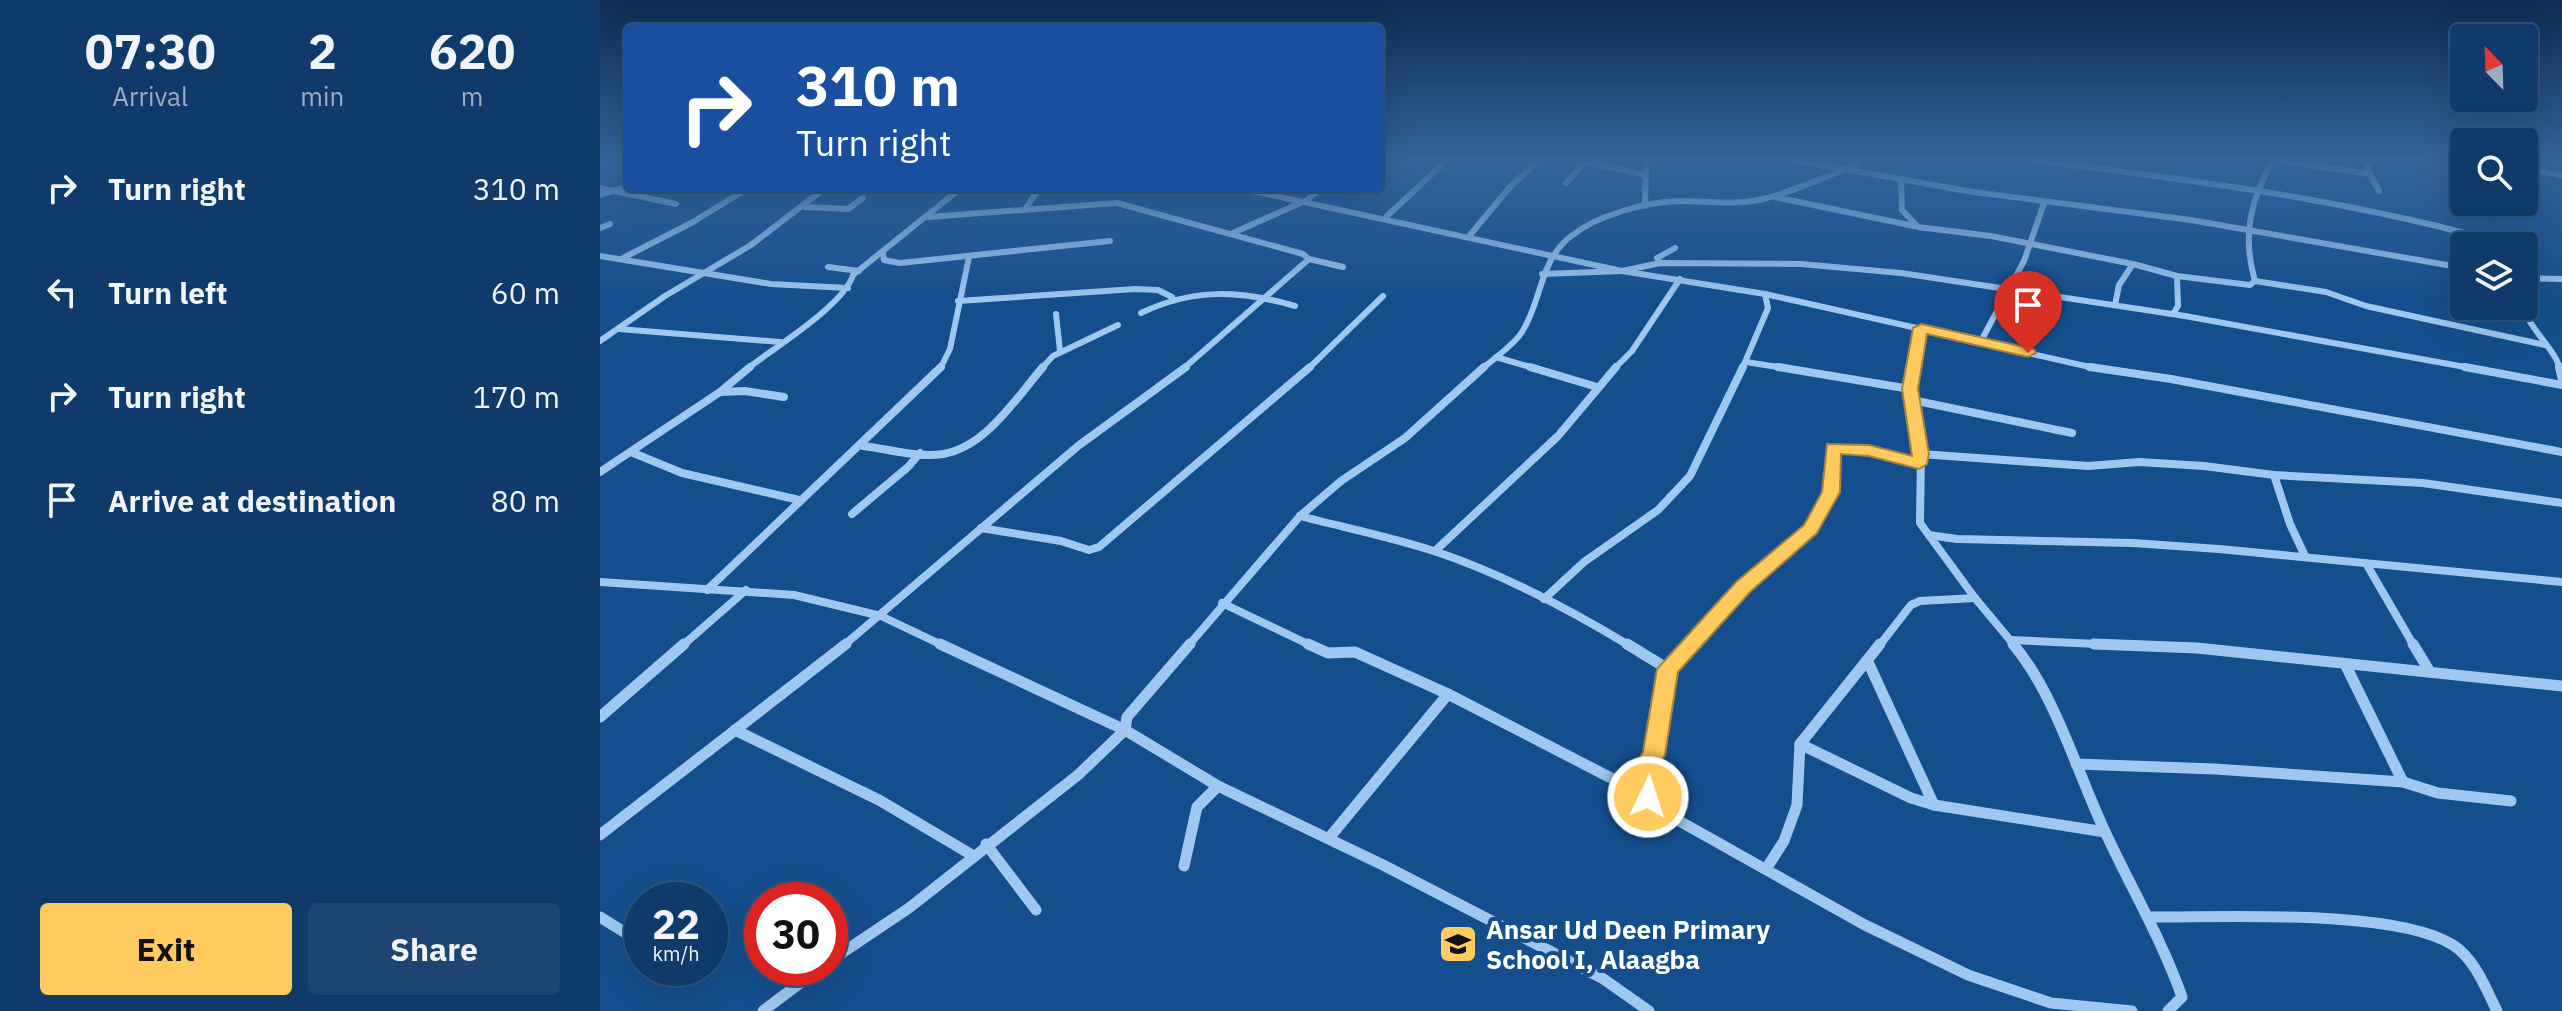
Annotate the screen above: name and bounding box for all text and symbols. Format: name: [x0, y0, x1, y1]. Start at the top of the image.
text: 07:30: [85, 20, 216, 82]
text: 2: [308, 20, 337, 82]
text: 620: [429, 20, 515, 82]
north arrow: [2450, 24, 2538, 112]
map controls: [2450, 24, 2538, 320]
text: 310 m: [796, 49, 960, 121]
icon: right: [664, 56, 768, 160]
text: Arrival: [112, 79, 188, 113]
text: min: [300, 79, 344, 113]
text: m: [461, 79, 483, 113]
text: Turn right: [796, 119, 952, 166]
button: search: [2450, 128, 2538, 216]
icon: right: [40, 166, 84, 210]
text: Turn right: [108, 169, 246, 208]
text: 310 m: [473, 169, 560, 208]
button: layers: [2450, 232, 2538, 320]
icon: left: [40, 270, 84, 314]
pin: [1994, 271, 2062, 353]
text: Turn left: [108, 273, 227, 312]
text: 60 m: [491, 273, 560, 312]
icon: arrive: [2006, 283, 2050, 327]
icon: right: [40, 374, 84, 418]
text: Turn right: [108, 377, 246, 416]
text: 170 m: [473, 377, 560, 416]
icon: arrive: [40, 478, 84, 522]
text: Arrive at destination: [108, 481, 396, 520]
text: 80 m: [491, 481, 560, 520]
position arrow: [1606, 755, 1690, 839]
speed limit sign: 30: [744, 882, 848, 986]
text: 22: [652, 898, 700, 950]
button: Exit: [40, 903, 292, 995]
button: Share: [308, 903, 560, 995]
place label: Ansar Ud Deen Primary School I, Alaagba: [1486, 912, 1770, 976]
school or university icon: Ansar Ud Deen Primary School I, Alaagba: [1437, 923, 1479, 965]
text: km/h: [652, 940, 700, 967]

